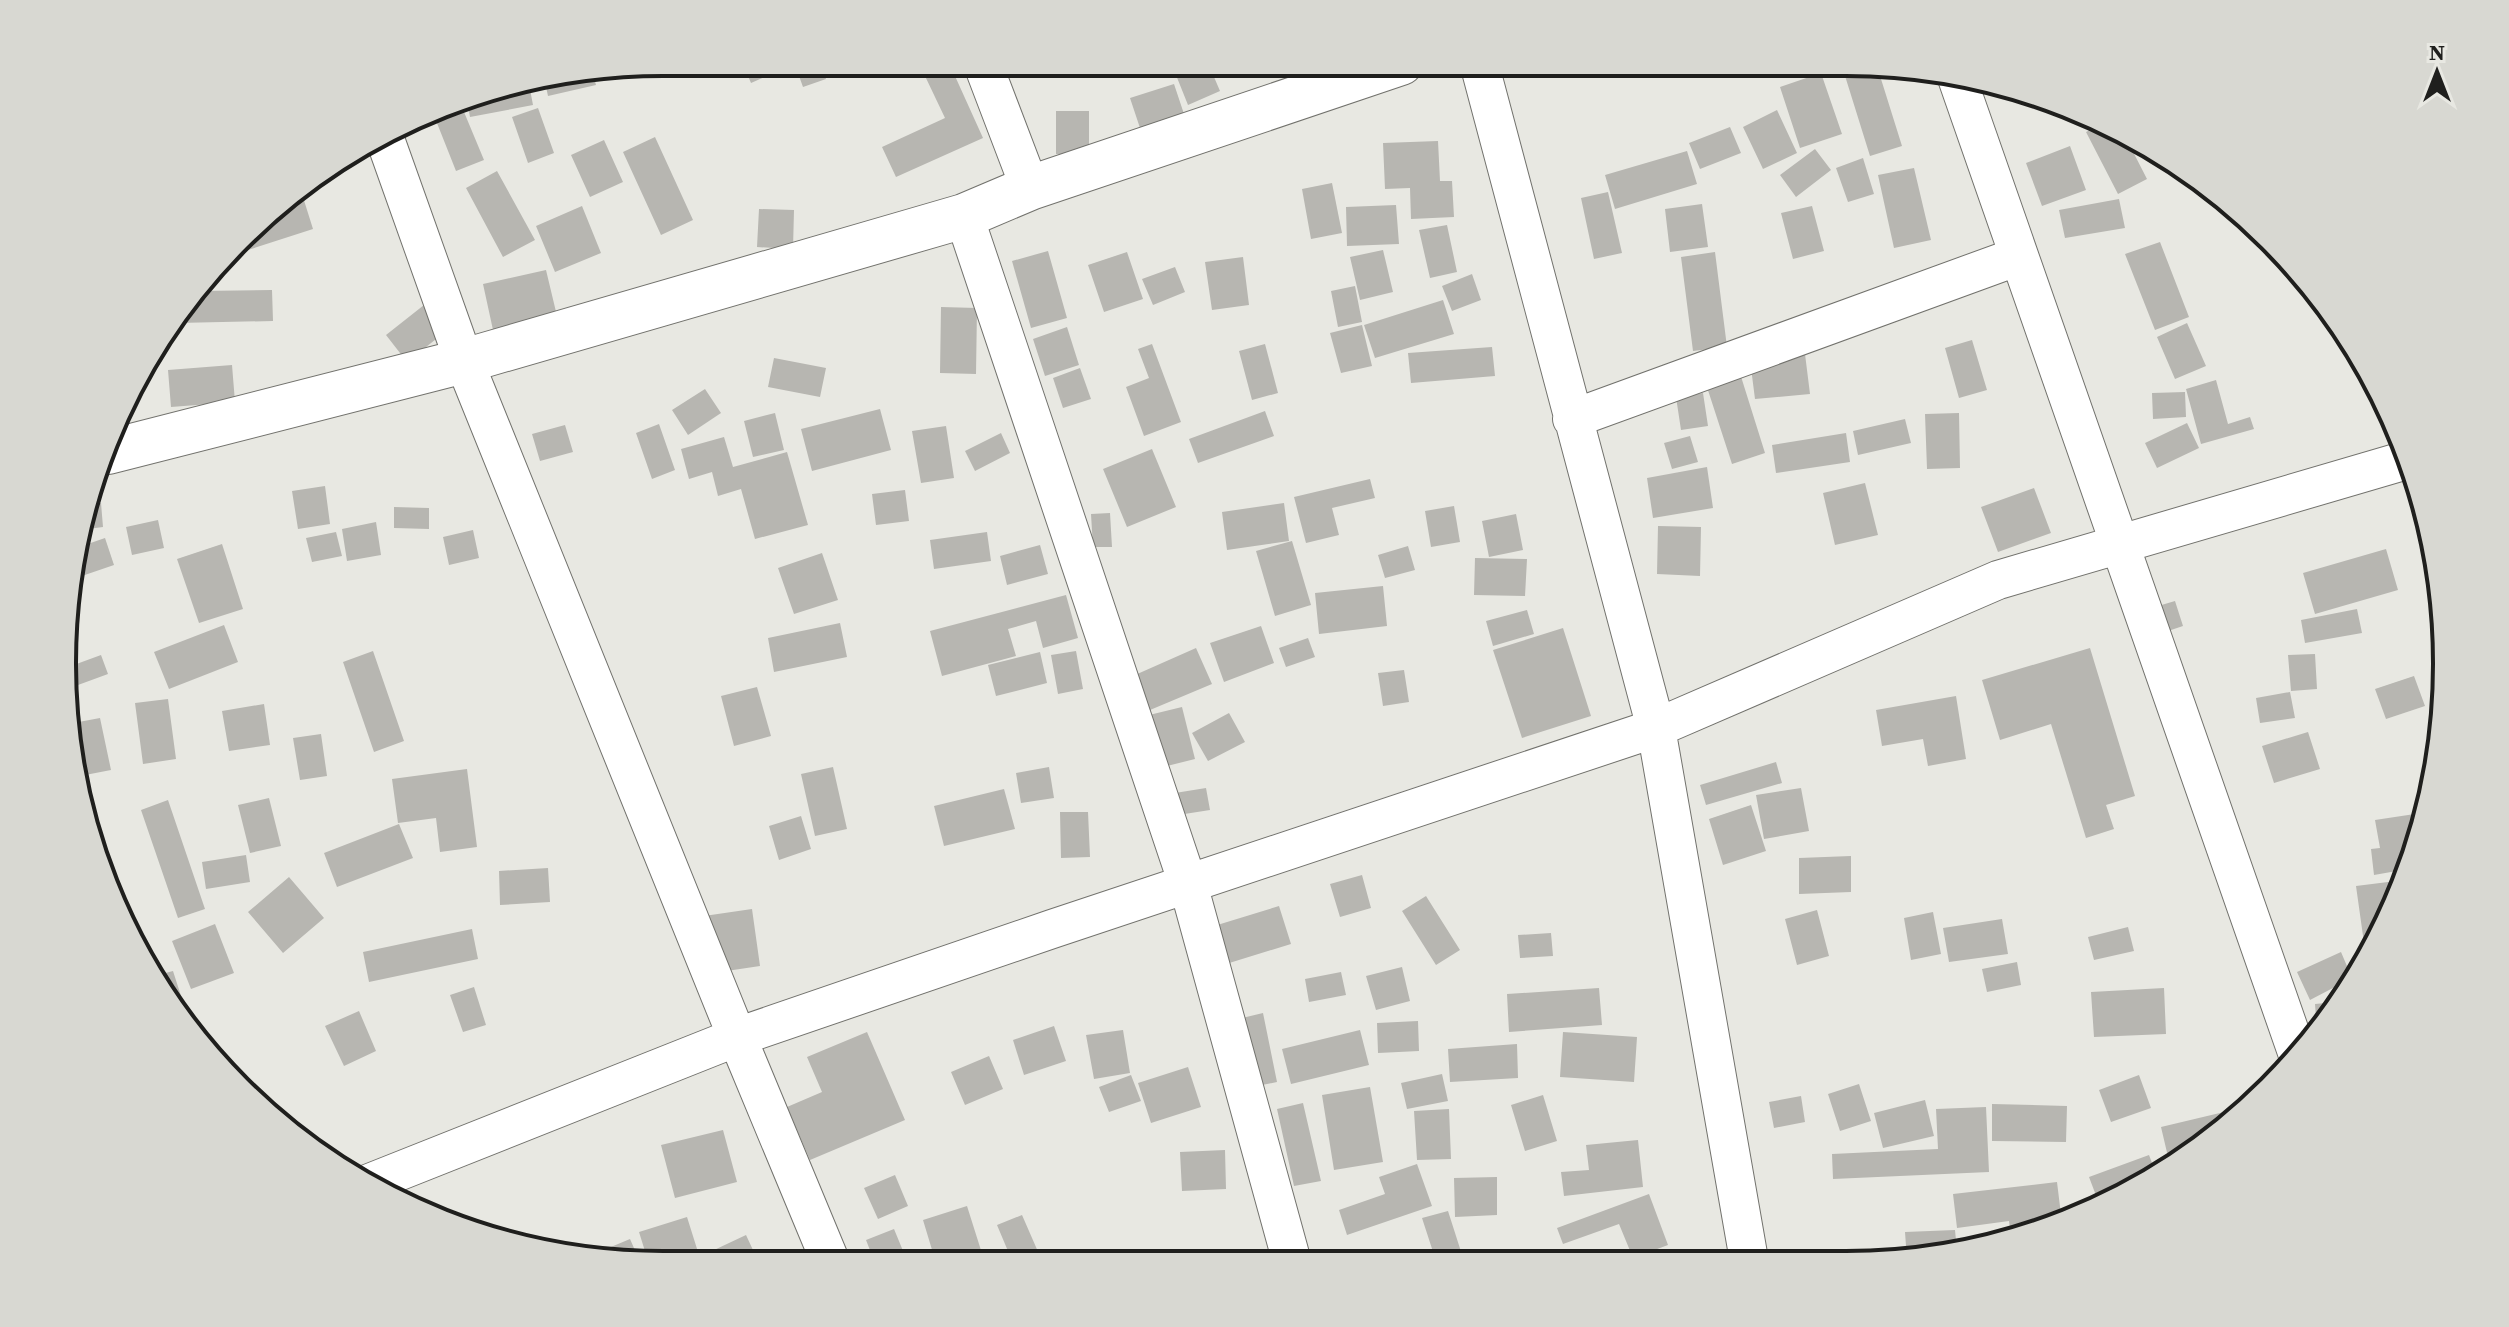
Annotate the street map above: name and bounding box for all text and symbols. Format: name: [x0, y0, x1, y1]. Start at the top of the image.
north arrow: [2397, 32, 2477, 112]
text: N: [2429, 37, 2445, 67]

